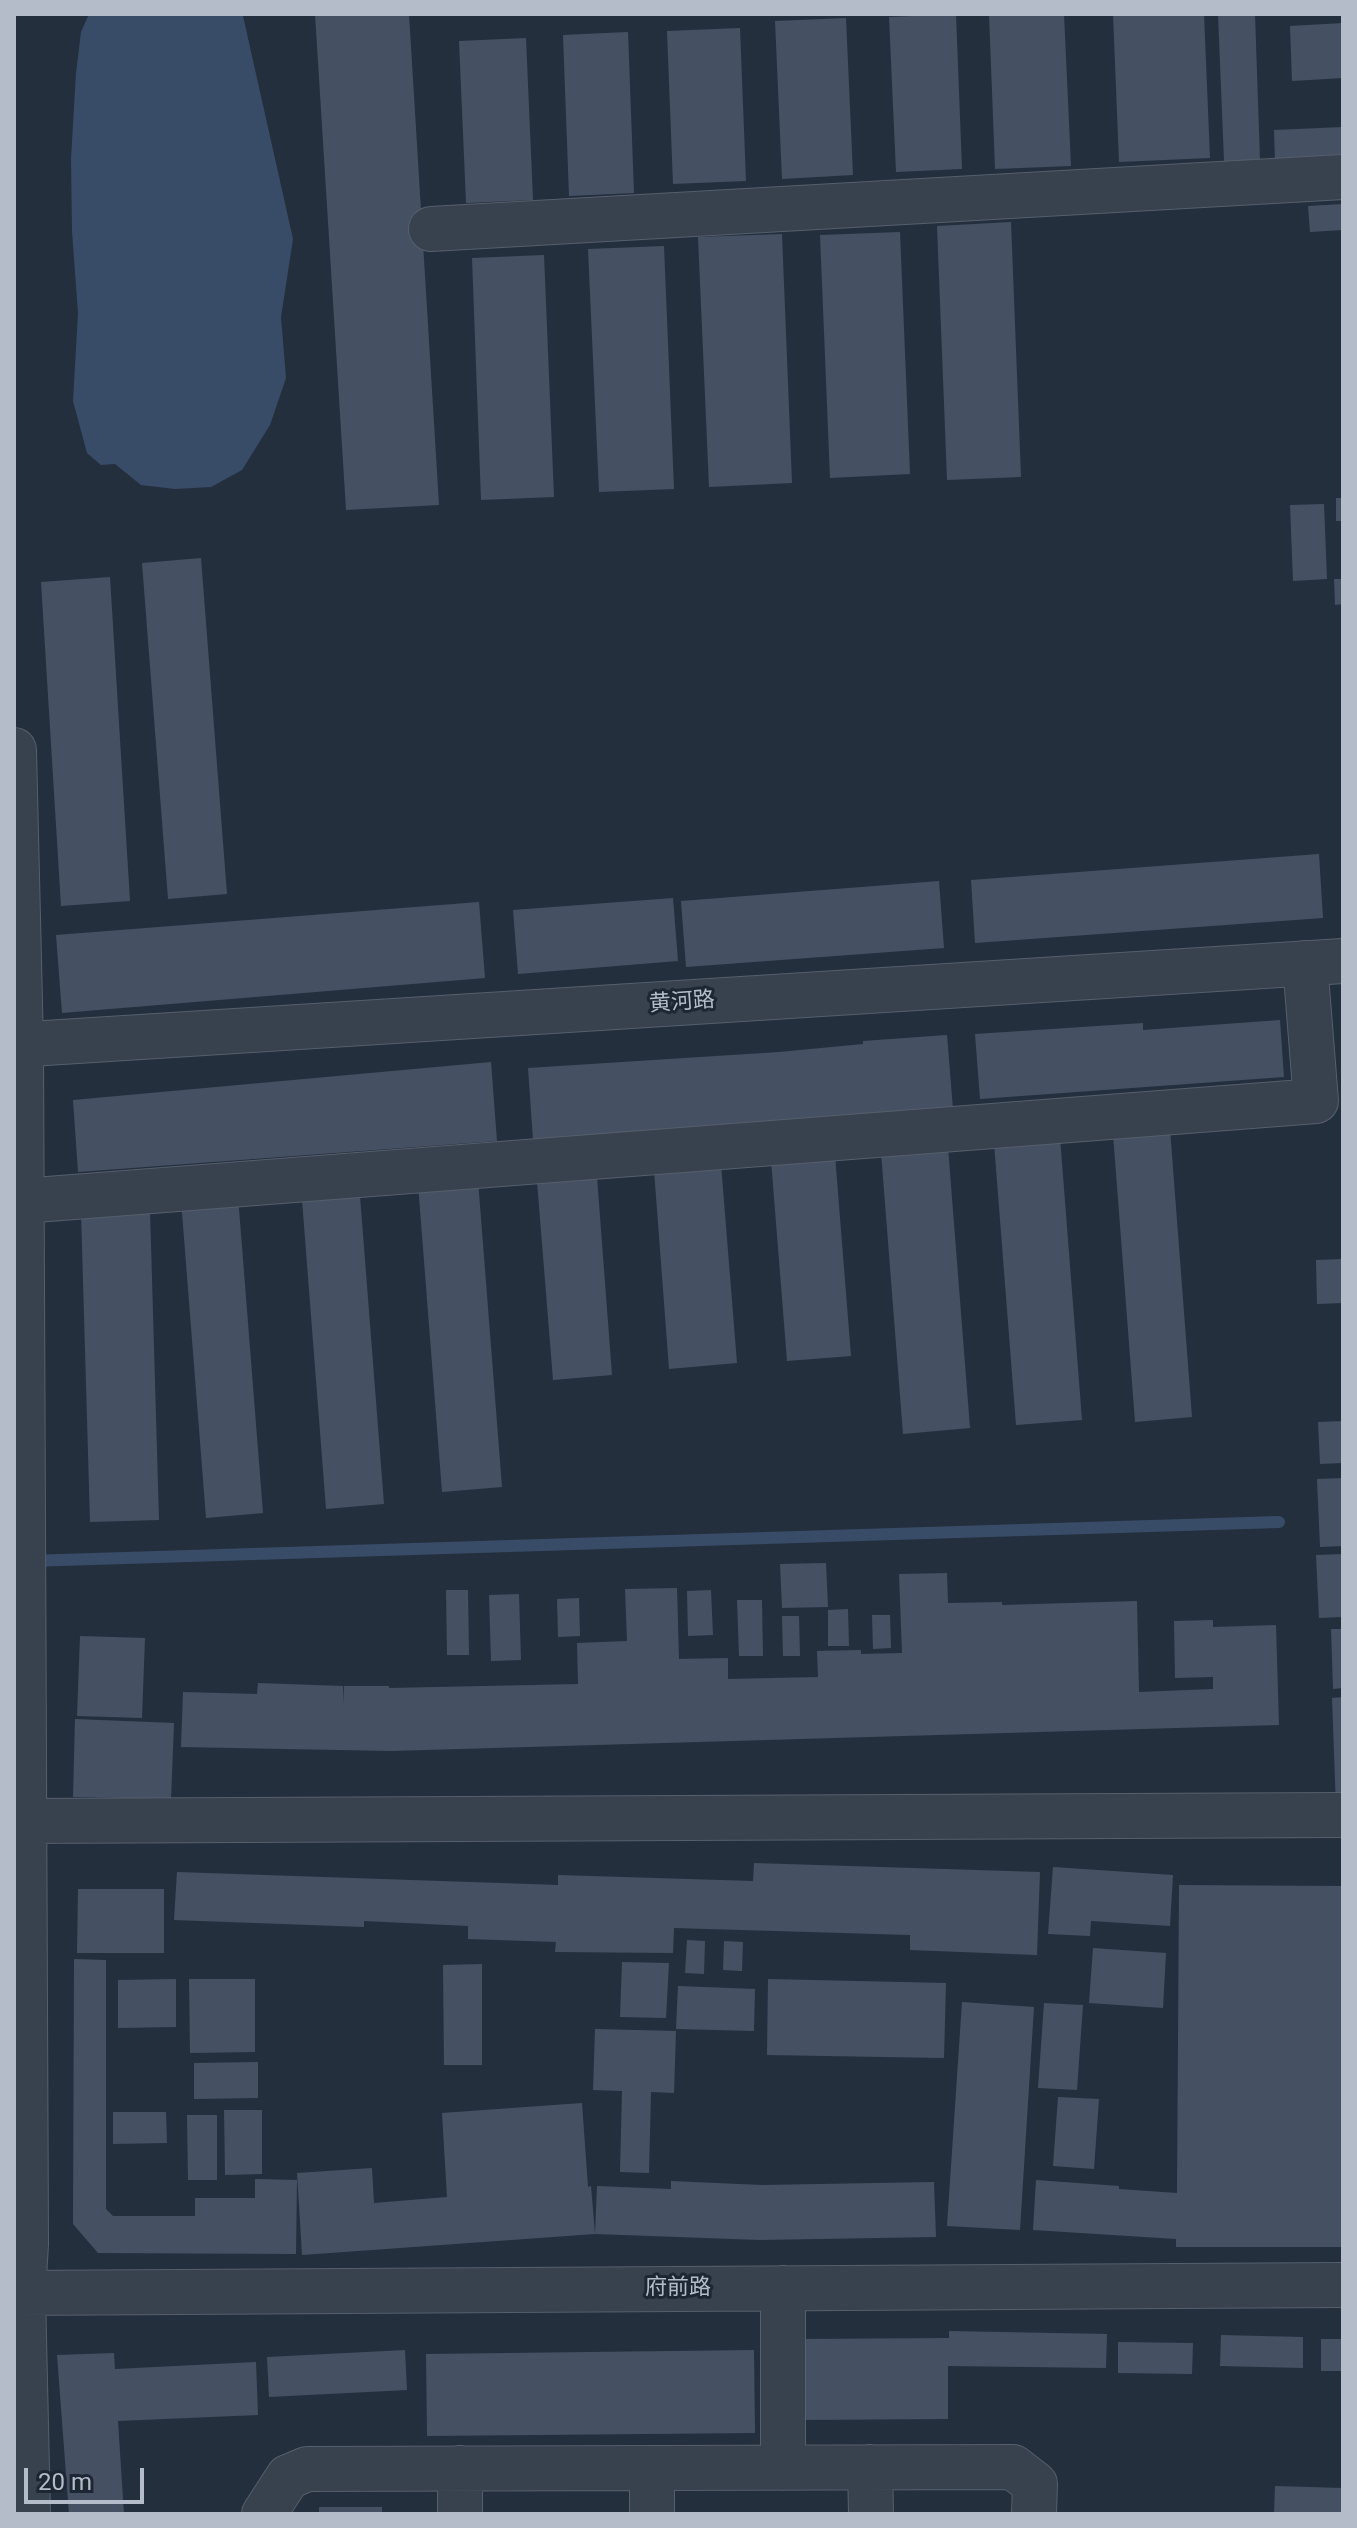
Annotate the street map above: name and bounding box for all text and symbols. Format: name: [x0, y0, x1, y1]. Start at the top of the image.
street label: 黄河路: [648, 988, 716, 1018]
street label: 府前路: [645, 2275, 711, 2301]
scale bar: [28, 2452, 148, 2502]
text: 20 m: [38, 2468, 92, 2496]

